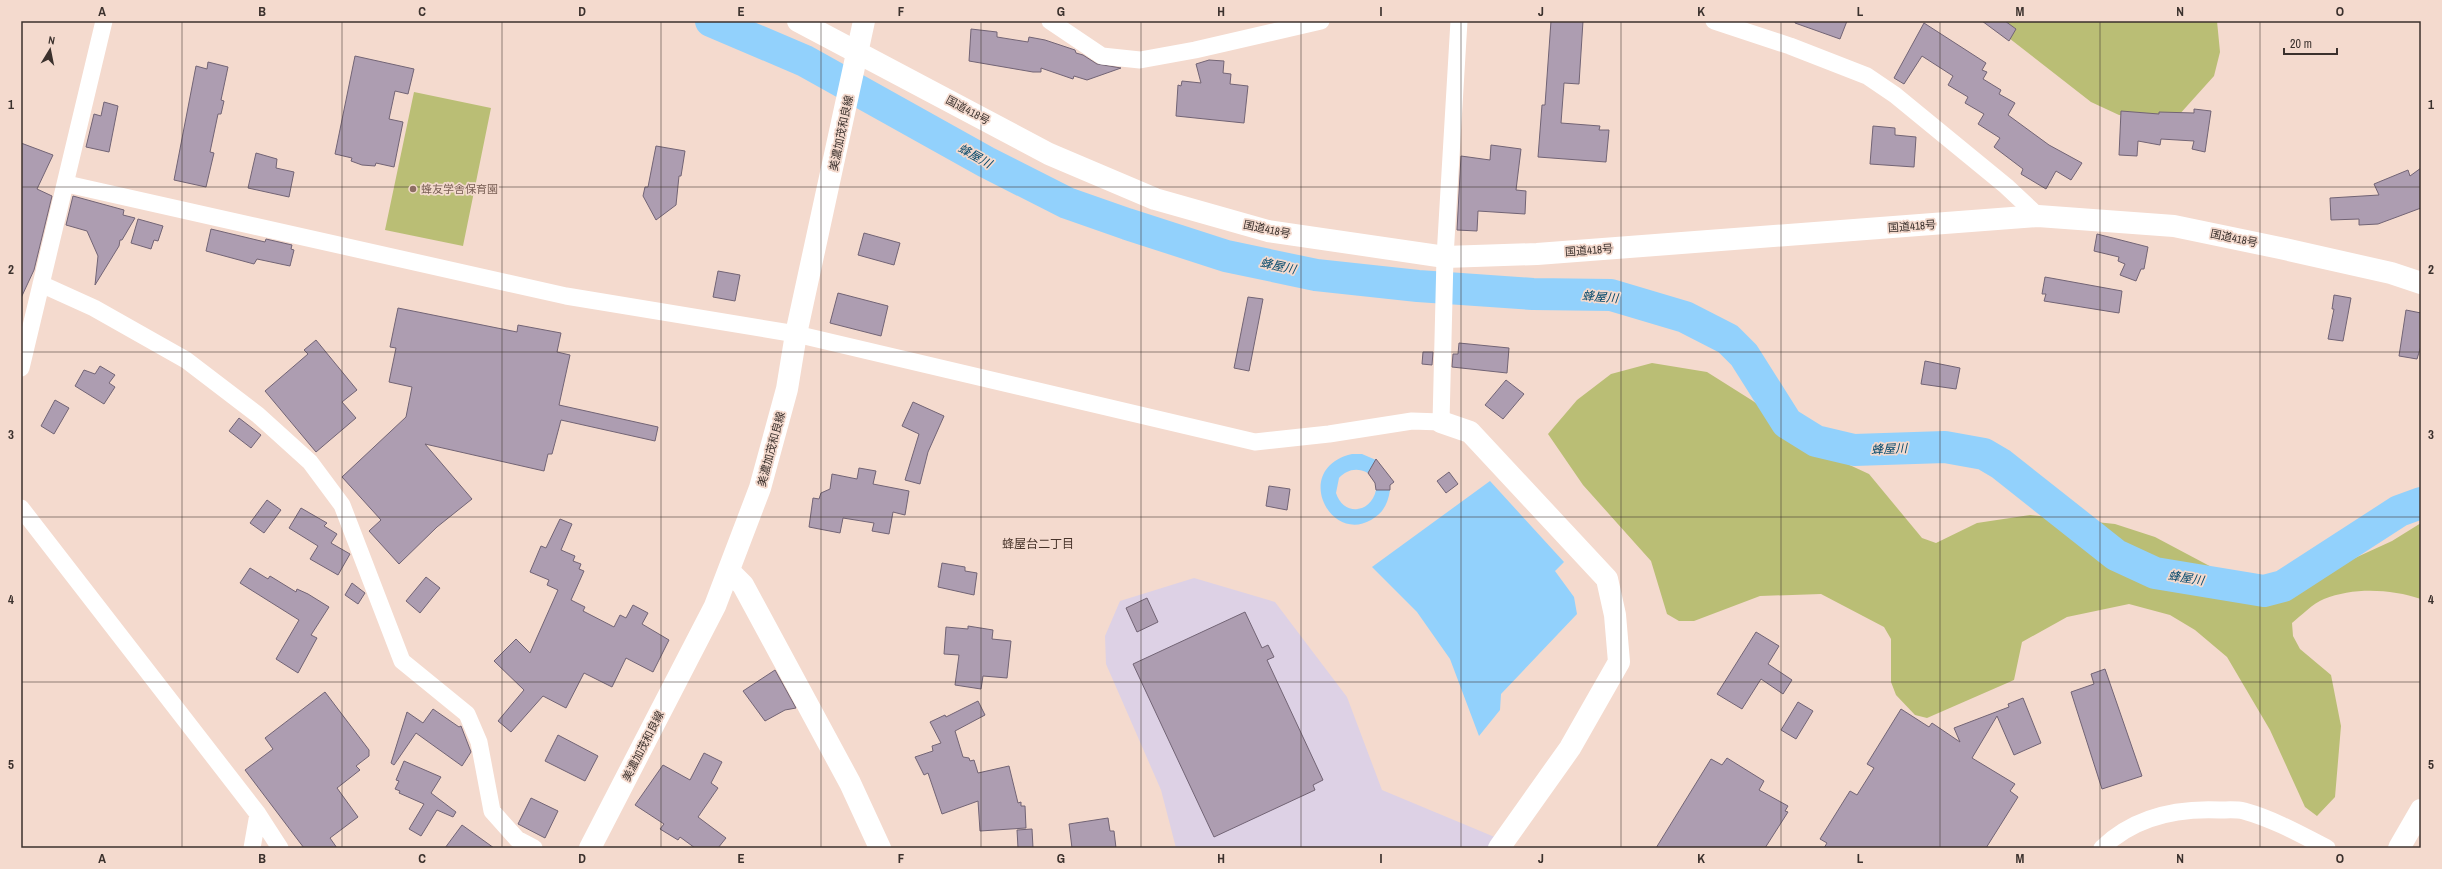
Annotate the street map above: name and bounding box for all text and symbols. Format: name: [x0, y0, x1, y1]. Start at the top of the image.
text: A: [98, 3, 106, 20]
text: B: [258, 3, 266, 20]
text: C: [418, 3, 426, 20]
text: D: [578, 3, 586, 20]
text: E: [737, 3, 745, 20]
text: F: [898, 3, 905, 20]
text: G: [1057, 3, 1065, 20]
text: H: [1217, 3, 1225, 20]
text: I: [1380, 3, 1383, 20]
text: J: [1538, 3, 1544, 20]
text: K: [1697, 3, 1705, 20]
text: L: [1857, 3, 1864, 20]
text: M: [2016, 3, 2025, 20]
text: N: [2176, 3, 2184, 20]
text: O: [2336, 3, 2344, 20]
north arrow: [30, 30, 70, 70]
scale bar: [2284, 30, 2337, 56]
text: N: [47, 33, 56, 48]
text: 20 m: [2290, 36, 2312, 52]
street label: 国道418号: [943, 93, 993, 127]
street label: 美濃加茂和良線: [826, 94, 856, 172]
text: 1: [8, 96, 14, 113]
text: 1: [2428, 96, 2434, 113]
water label: 蜂屋川: [955, 140, 996, 173]
place label: 蜂友学舎保育園: [421, 182, 498, 196]
marker: 蜂友学舎保育園: [408, 184, 418, 194]
street label: 国道418号: [1242, 217, 1292, 241]
street label: 国道418号: [1888, 217, 1936, 235]
street label: 国道418号: [2209, 226, 2259, 250]
street label: 国道418号: [1565, 241, 1613, 259]
water label: 蜂屋川: [1259, 254, 1299, 278]
text: 2: [8, 261, 14, 278]
text: 2: [2428, 261, 2434, 278]
water label: 蜂屋川: [1581, 287, 1621, 307]
street label: 美濃加茂和良線: [754, 410, 788, 488]
text: 3: [8, 426, 14, 443]
text: 3: [2428, 426, 2434, 443]
water label: 蜂屋川: [1871, 440, 1909, 458]
district label: 蜂屋台二丁目: [1002, 536, 1074, 552]
water label: 蜂屋川: [2167, 567, 2207, 589]
text: 4: [8, 591, 14, 608]
text: 4: [2428, 591, 2434, 608]
street label: 美濃加茂和良線: [619, 709, 667, 783]
text: 5: [8, 756, 14, 773]
text: 5: [2428, 756, 2434, 773]
text: A: [98, 850, 106, 867]
text: B: [258, 850, 266, 867]
text: C: [418, 850, 426, 867]
text: D: [578, 850, 586, 867]
text: E: [737, 850, 745, 867]
text: F: [898, 850, 905, 867]
text: G: [1057, 850, 1065, 867]
text: H: [1217, 850, 1225, 867]
text: I: [1380, 850, 1383, 867]
text: J: [1538, 850, 1544, 867]
text: K: [1697, 850, 1705, 867]
text: L: [1857, 850, 1864, 867]
text: M: [2016, 850, 2025, 867]
text: N: [2176, 850, 2184, 867]
text: O: [2336, 850, 2344, 867]

